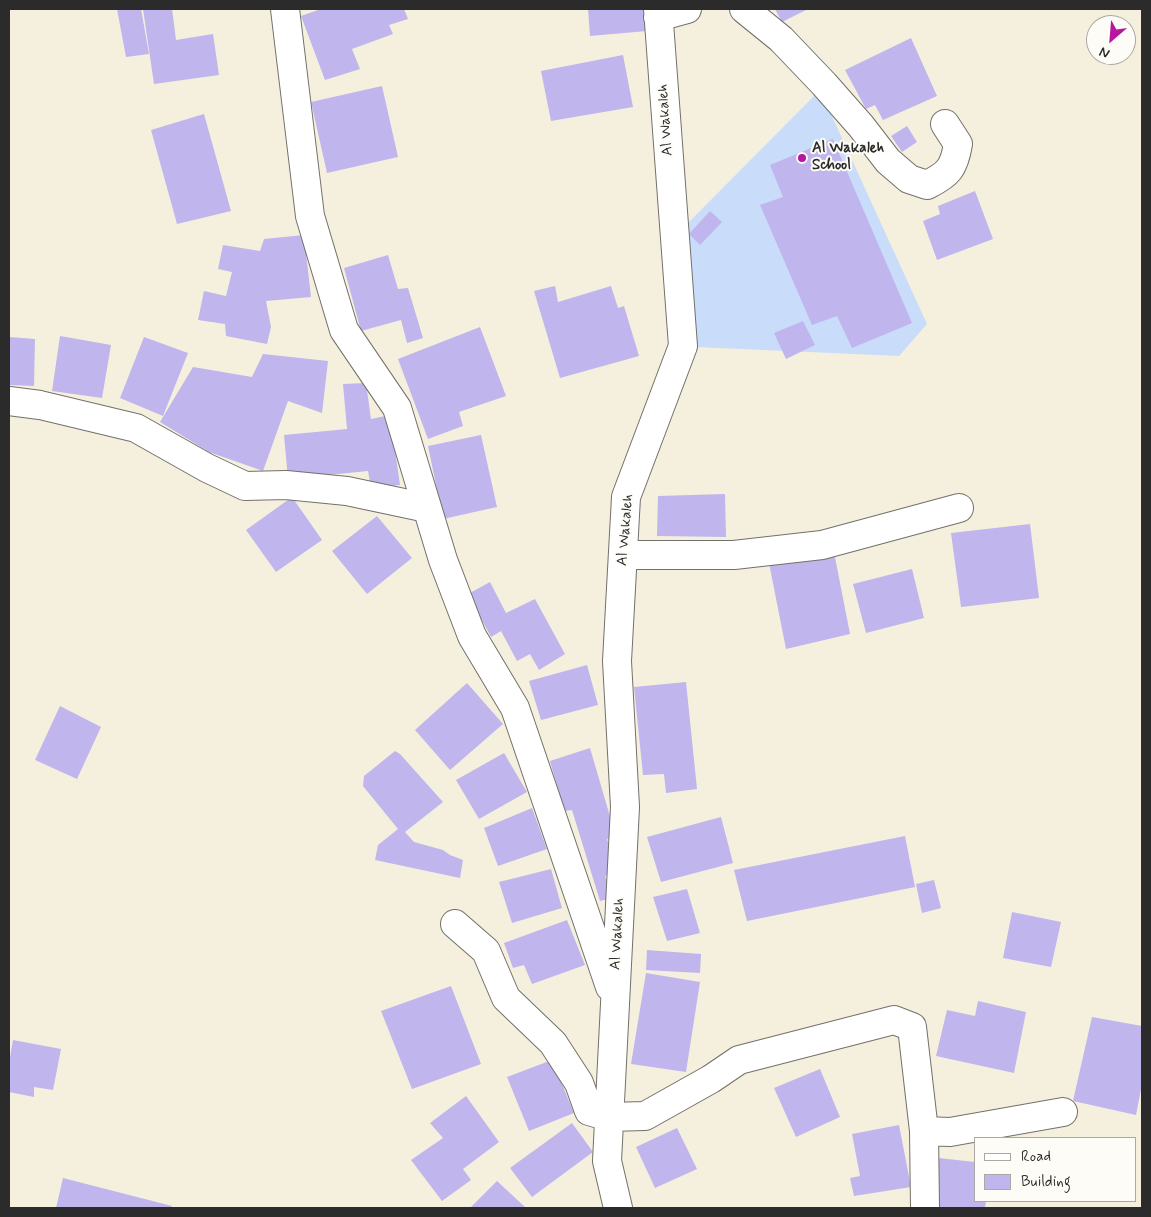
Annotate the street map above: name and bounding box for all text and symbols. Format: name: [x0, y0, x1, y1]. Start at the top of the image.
north arrow: [1086, 15, 1136, 65]
text: N: [1096, 42, 1113, 63]
street label: Al Wakaleh: [655, 83, 677, 157]
place label: Al Wakaleh School: [812, 140, 884, 175]
marker: Al Wakaleh School: [796, 152, 808, 164]
street label: Al Wakaleh: [614, 493, 638, 567]
street label: Al Wakaleh: [607, 897, 629, 971]
legend: [974, 1137, 1136, 1202]
text: Road: [1021, 1147, 1051, 1167]
text: Building: [1021, 1172, 1071, 1192]

